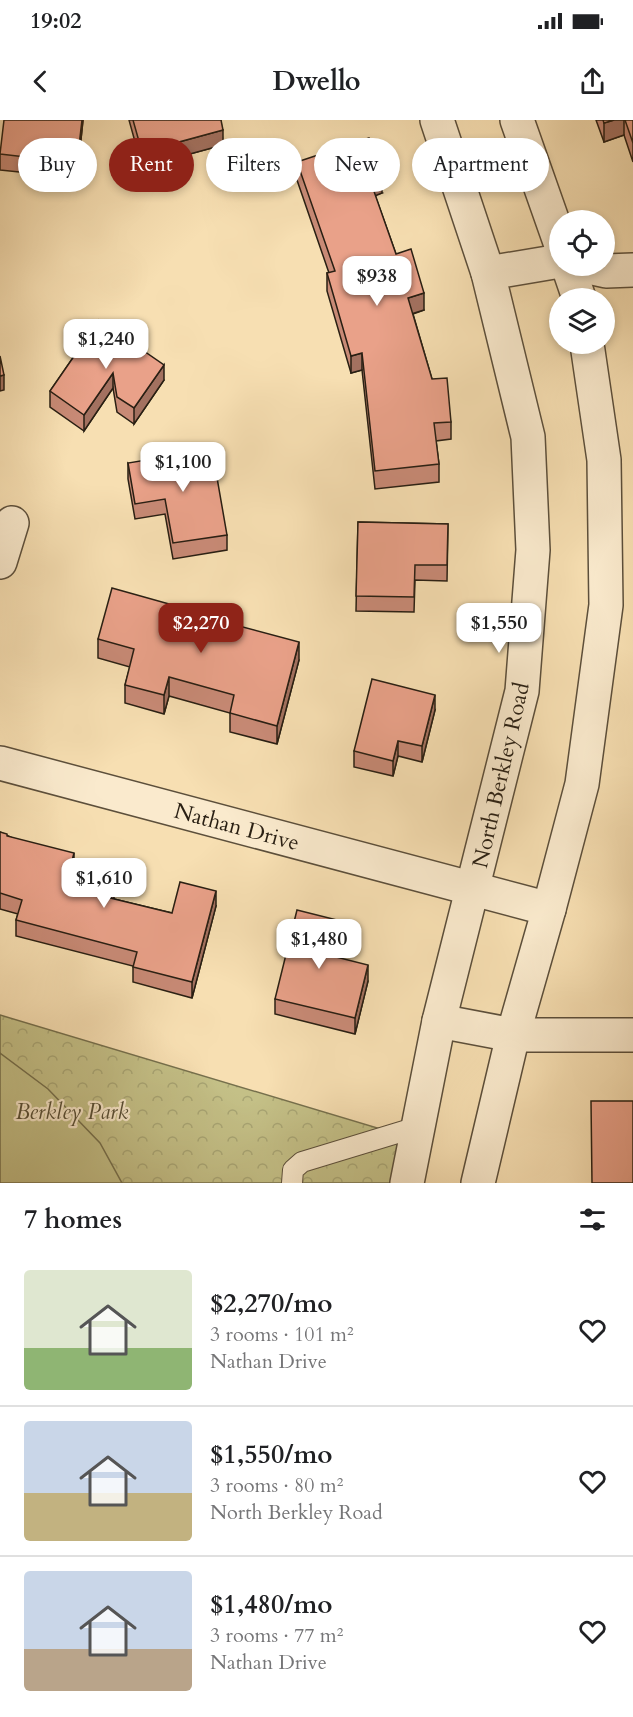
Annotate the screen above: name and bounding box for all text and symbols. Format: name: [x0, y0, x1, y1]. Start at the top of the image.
text: 19:02: [30, 6, 81, 36]
text: Dwello: [272, 63, 361, 100]
icon: back: [24, 65, 57, 98]
icon: share: [576, 65, 609, 98]
chip: Buy: [18, 138, 97, 192]
chip: Rent: [109, 138, 194, 192]
chip: Filters: [206, 138, 302, 192]
chip: New: [314, 138, 400, 192]
chip: Apartment: [412, 138, 549, 192]
map controls: [549, 210, 615, 354]
button: locate: [549, 210, 615, 276]
pin: $938: [341, 256, 413, 307]
text: $938: [357, 262, 397, 289]
button: layers: [549, 288, 615, 354]
pin: $1,240: [57, 319, 155, 370]
text: $1,240: [77, 325, 135, 352]
pin: $1,100: [134, 442, 232, 493]
text: $1,100: [154, 448, 212, 475]
pin: $2,270: [152, 603, 250, 654]
pin: $1,550: [450, 603, 548, 654]
text: $2,270: [172, 609, 230, 636]
text: $1,550: [470, 609, 528, 636]
street label: North Berkley Road: [465, 679, 537, 871]
street label: Nathan Drive: [171, 796, 303, 858]
pin: $1,610: [55, 858, 153, 909]
text: $1,610: [75, 864, 133, 891]
pin: $1,480: [270, 919, 368, 970]
text: $1,480: [290, 925, 348, 952]
park label: Berkley Park: [16, 1097, 129, 1127]
text: 7 homes: [24, 1202, 122, 1237]
icon: filters: [576, 1203, 609, 1236]
text: $2,270/mo: [210, 1286, 333, 1321]
icon: home: [72, 1294, 144, 1366]
icon: heart: [576, 1314, 609, 1347]
text: 3 rooms · 101 m²: [210, 1321, 354, 1348]
text: Nathan Drive: [210, 1348, 327, 1375]
text: $1,550/mo: [210, 1437, 333, 1472]
icon: home: [72, 1445, 144, 1517]
icon: heart: [576, 1465, 609, 1498]
text: 3 rooms · 80 m²: [210, 1472, 343, 1499]
text: North Berkley Road: [210, 1499, 383, 1526]
text: $1,480/mo: [210, 1587, 333, 1622]
icon: home: [72, 1595, 144, 1667]
icon: heart: [576, 1615, 609, 1648]
text: 3 rooms · 77 m²: [210, 1622, 343, 1649]
text: Nathan Drive: [210, 1649, 327, 1676]

